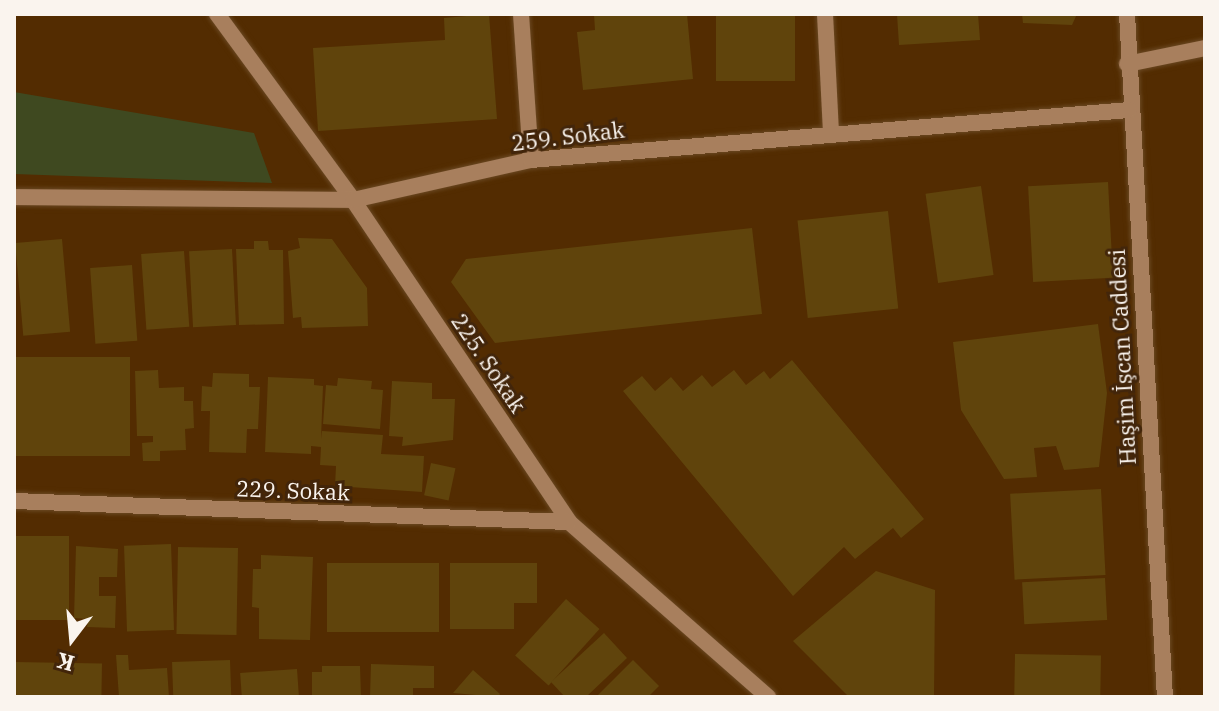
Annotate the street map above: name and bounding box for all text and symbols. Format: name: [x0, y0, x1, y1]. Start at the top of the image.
street label: 259. Sokak: [510, 116, 626, 156]
street label: Haşim İşcan Caddesi: [1103, 248, 1141, 466]
street label: 225. Sokak: [446, 309, 532, 417]
street label: 229. Sokak: [236, 475, 350, 505]
north arrow: [32, 599, 112, 679]
text: K: [53, 646, 77, 679]

